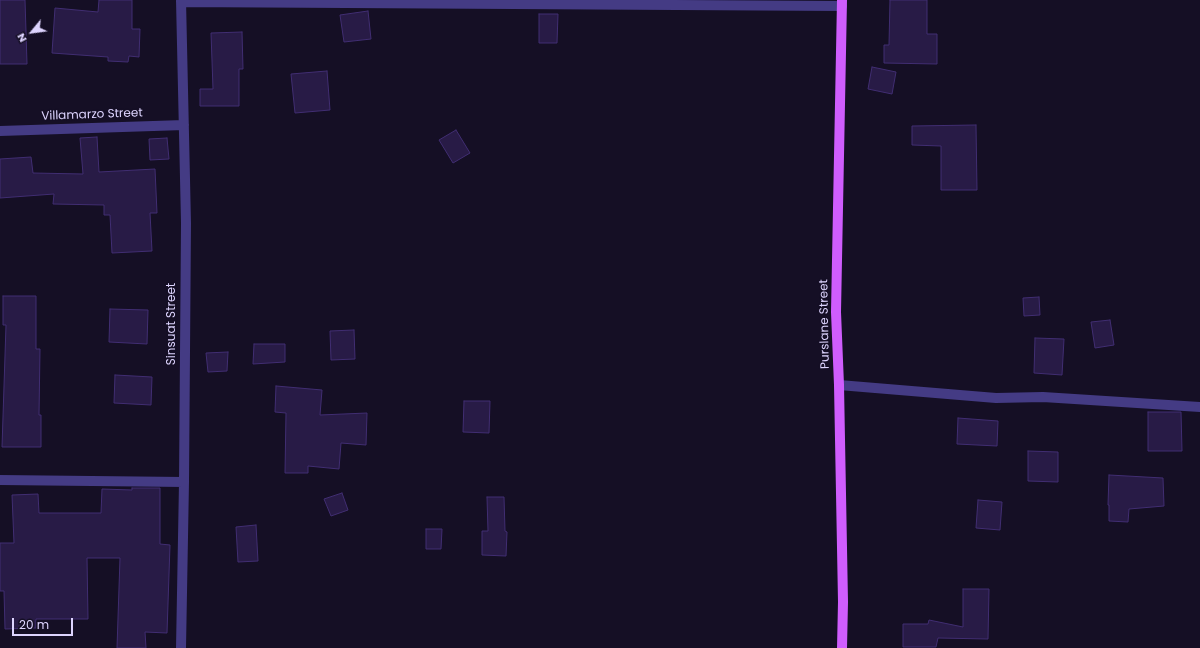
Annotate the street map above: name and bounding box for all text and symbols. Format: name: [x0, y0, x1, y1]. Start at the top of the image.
north arrow: [12, 12, 52, 52]
text: N: [13, 30, 31, 45]
street label: Villamarzo Street: [41, 106, 143, 124]
street label: Purslane Street: [817, 279, 833, 369]
street label: Sinsuat Street: [165, 283, 179, 365]
scale bar: [14, 610, 75, 636]
text: 20 m: [19, 616, 49, 633]

